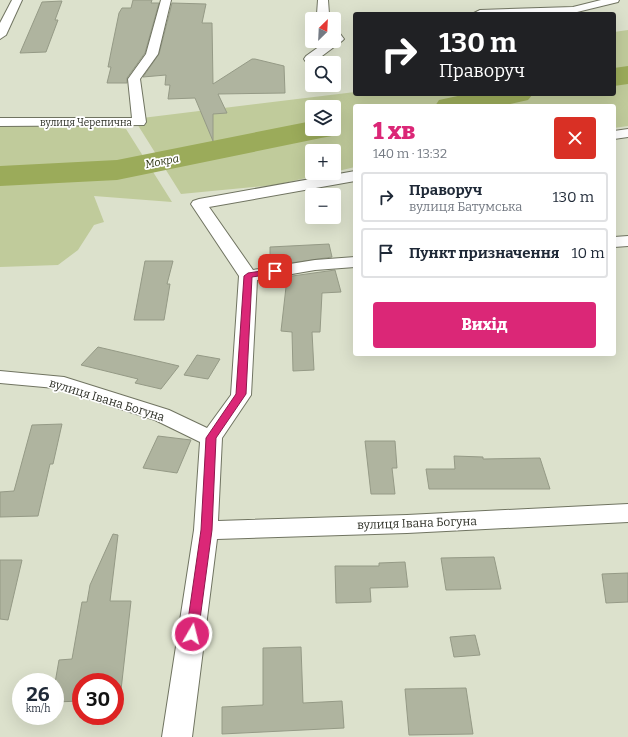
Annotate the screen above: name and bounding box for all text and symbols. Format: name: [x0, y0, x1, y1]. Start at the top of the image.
north arrow: [305, 12, 341, 48]
map controls: [305, 12, 341, 224]
text: 130 m: [439, 26, 517, 59]
icon: right: [373, 28, 425, 80]
button: search: [305, 56, 341, 92]
text: Праворуч: [439, 60, 525, 82]
button: layers: [305, 100, 341, 136]
street label: вулиця Черепична: [40, 117, 133, 129]
text: 1 хв: [373, 117, 415, 145]
button: close: [554, 117, 596, 159]
button: +: [305, 144, 341, 180]
text: 140 m · 13:32: [373, 146, 447, 161]
water label: Мокра: [144, 152, 180, 171]
text: Праворуч: [409, 181, 482, 199]
icon: right: [375, 186, 397, 208]
button: −: [305, 188, 341, 224]
text: 130 m: [552, 188, 594, 206]
text: вулиця Батумська: [409, 199, 522, 214]
icon: arrive: [375, 242, 397, 264]
text: Пункт призначення: [409, 244, 559, 262]
text: 10 m: [571, 244, 604, 262]
pin: [258, 254, 292, 288]
icon: arrive: [264, 260, 286, 282]
button: Вихід: [373, 302, 596, 348]
street label: вулиця Івана Богуна: [48, 376, 167, 424]
street label: вулиця Івана Богуна: [357, 514, 478, 532]
position arrow: [171, 613, 213, 655]
speed limit sign: 30: [72, 673, 124, 725]
text: 26: [26, 682, 50, 706]
text: km/h: [26, 703, 50, 715]

